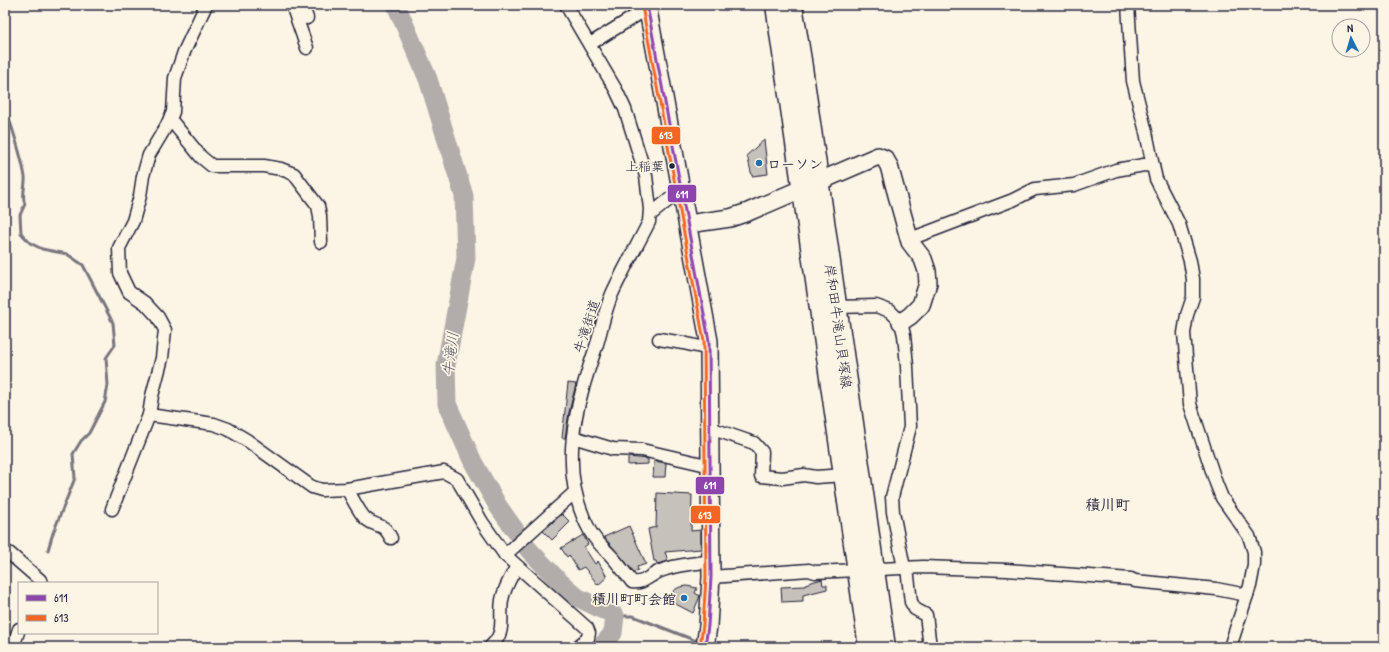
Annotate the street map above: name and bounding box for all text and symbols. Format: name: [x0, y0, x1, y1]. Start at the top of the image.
north arrow: [1331, 18, 1371, 58]
text: N: [1347, 21, 1354, 35]
line badge: 613: [651, 126, 681, 145]
text: 613: [659, 128, 673, 142]
place label: ローソン: [767, 154, 823, 173]
place label: 上稲葉: [625, 157, 664, 175]
marker: ローソン: [754, 158, 764, 168]
marker: 上稲葉: [667, 161, 677, 171]
line badge: 611: [667, 184, 697, 203]
text: 611: [676, 187, 688, 201]
street label: 岸和田牛滝山貝塚線: [821, 262, 857, 390]
street label: 牛滝街道: [568, 296, 604, 356]
water label: 牛滝川: [437, 330, 463, 378]
line badge: 611: [695, 476, 725, 495]
text: 611: [704, 478, 716, 492]
district label: 積川町: [1085, 494, 1131, 515]
line badge: 613: [690, 505, 721, 524]
text: 613: [698, 508, 712, 522]
legend: [18, 582, 158, 634]
text: 611: [54, 589, 68, 606]
place label: 積川町町会館: [592, 589, 676, 608]
marker: 積川町町会館: [679, 593, 689, 603]
text: 613: [54, 609, 69, 626]

